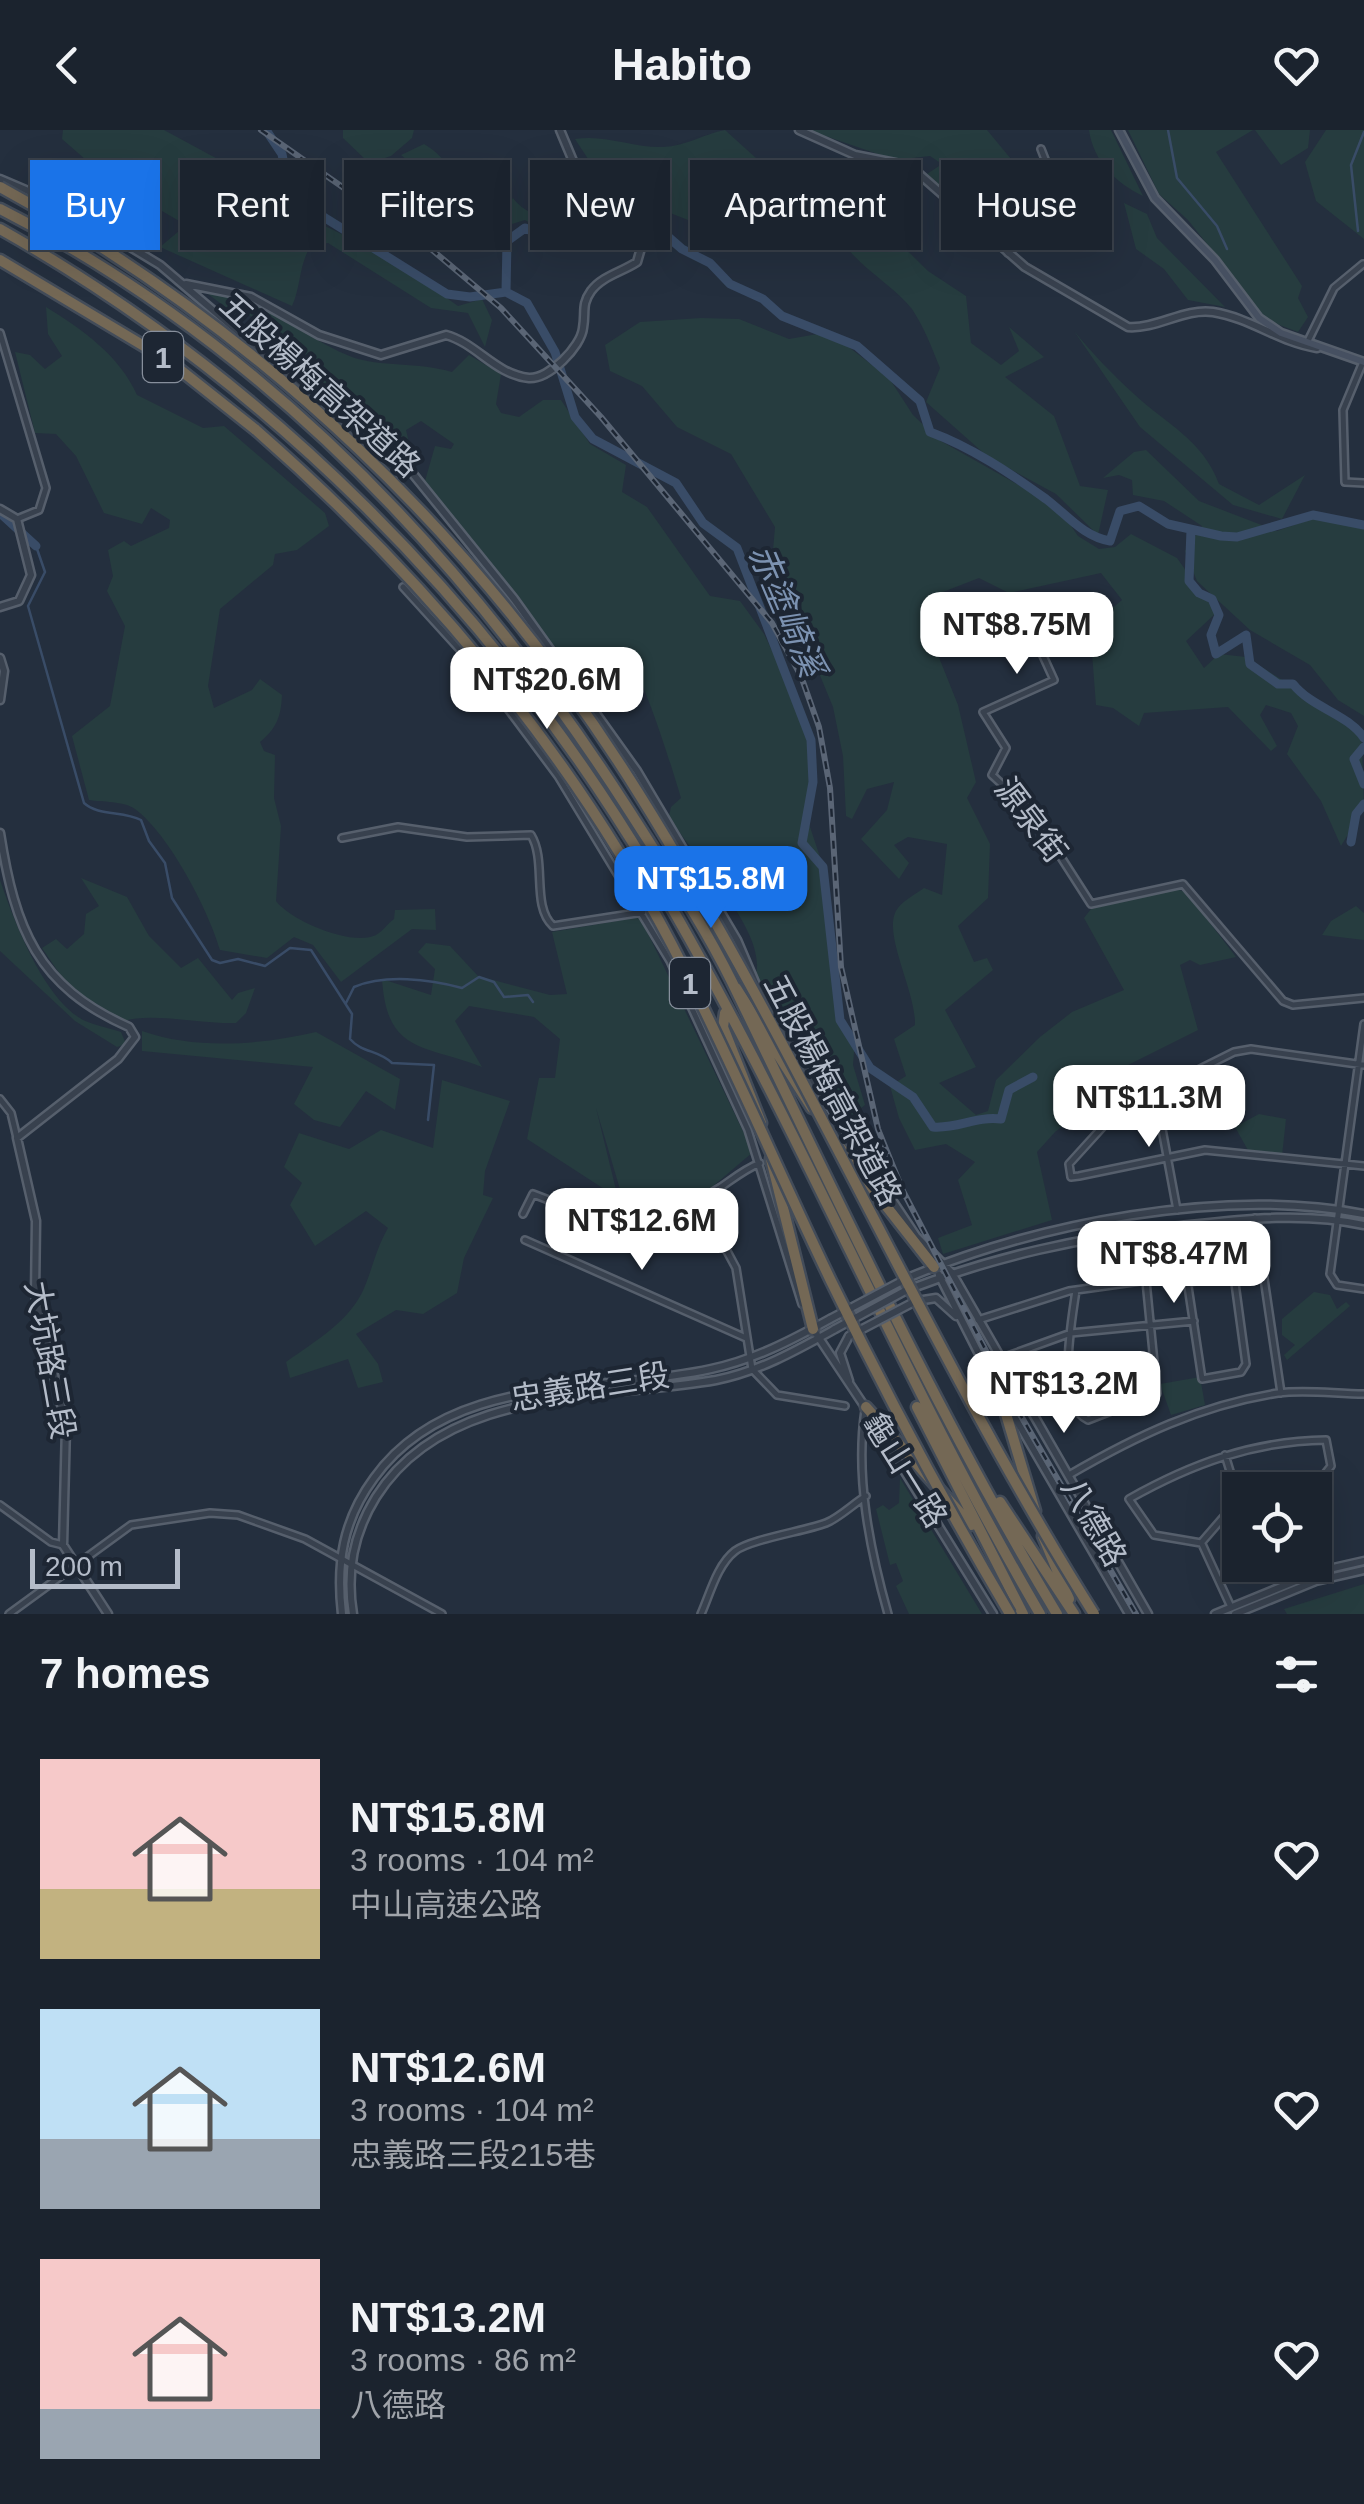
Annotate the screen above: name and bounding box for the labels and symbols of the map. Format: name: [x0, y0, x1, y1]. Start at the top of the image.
street label: 五股楊梅高架道路: [213, 286, 427, 484]
road number: 1: [143, 332, 183, 382]
water label: 赤塗崎溪: [742, 538, 834, 687]
pin: NT$8.75M: [914, 592, 1120, 677]
pin: NT$20.6M: [444, 647, 650, 732]
street label: 源泉街: [988, 771, 1074, 869]
pin: NT$15.8M: [608, 846, 814, 931]
road number: 1: [670, 958, 710, 1008]
street label: 五股楊梅高架道路: [757, 969, 909, 1211]
pin: NT$11.3M: [1046, 1065, 1252, 1150]
pin: NT$12.6M: [539, 1188, 745, 1273]
pin: NT$8.47M: [1071, 1221, 1277, 1306]
street label: 大坑路三段: [18, 1278, 82, 1442]
pin: NT$13.2M: [961, 1351, 1167, 1436]
street label: 忠義路三段: [508, 1357, 672, 1417]
street label: 龜山一路: [856, 1406, 954, 1534]
street label: 八德路: [1054, 1471, 1134, 1573]
scale bar: [30, 1544, 180, 1588]

